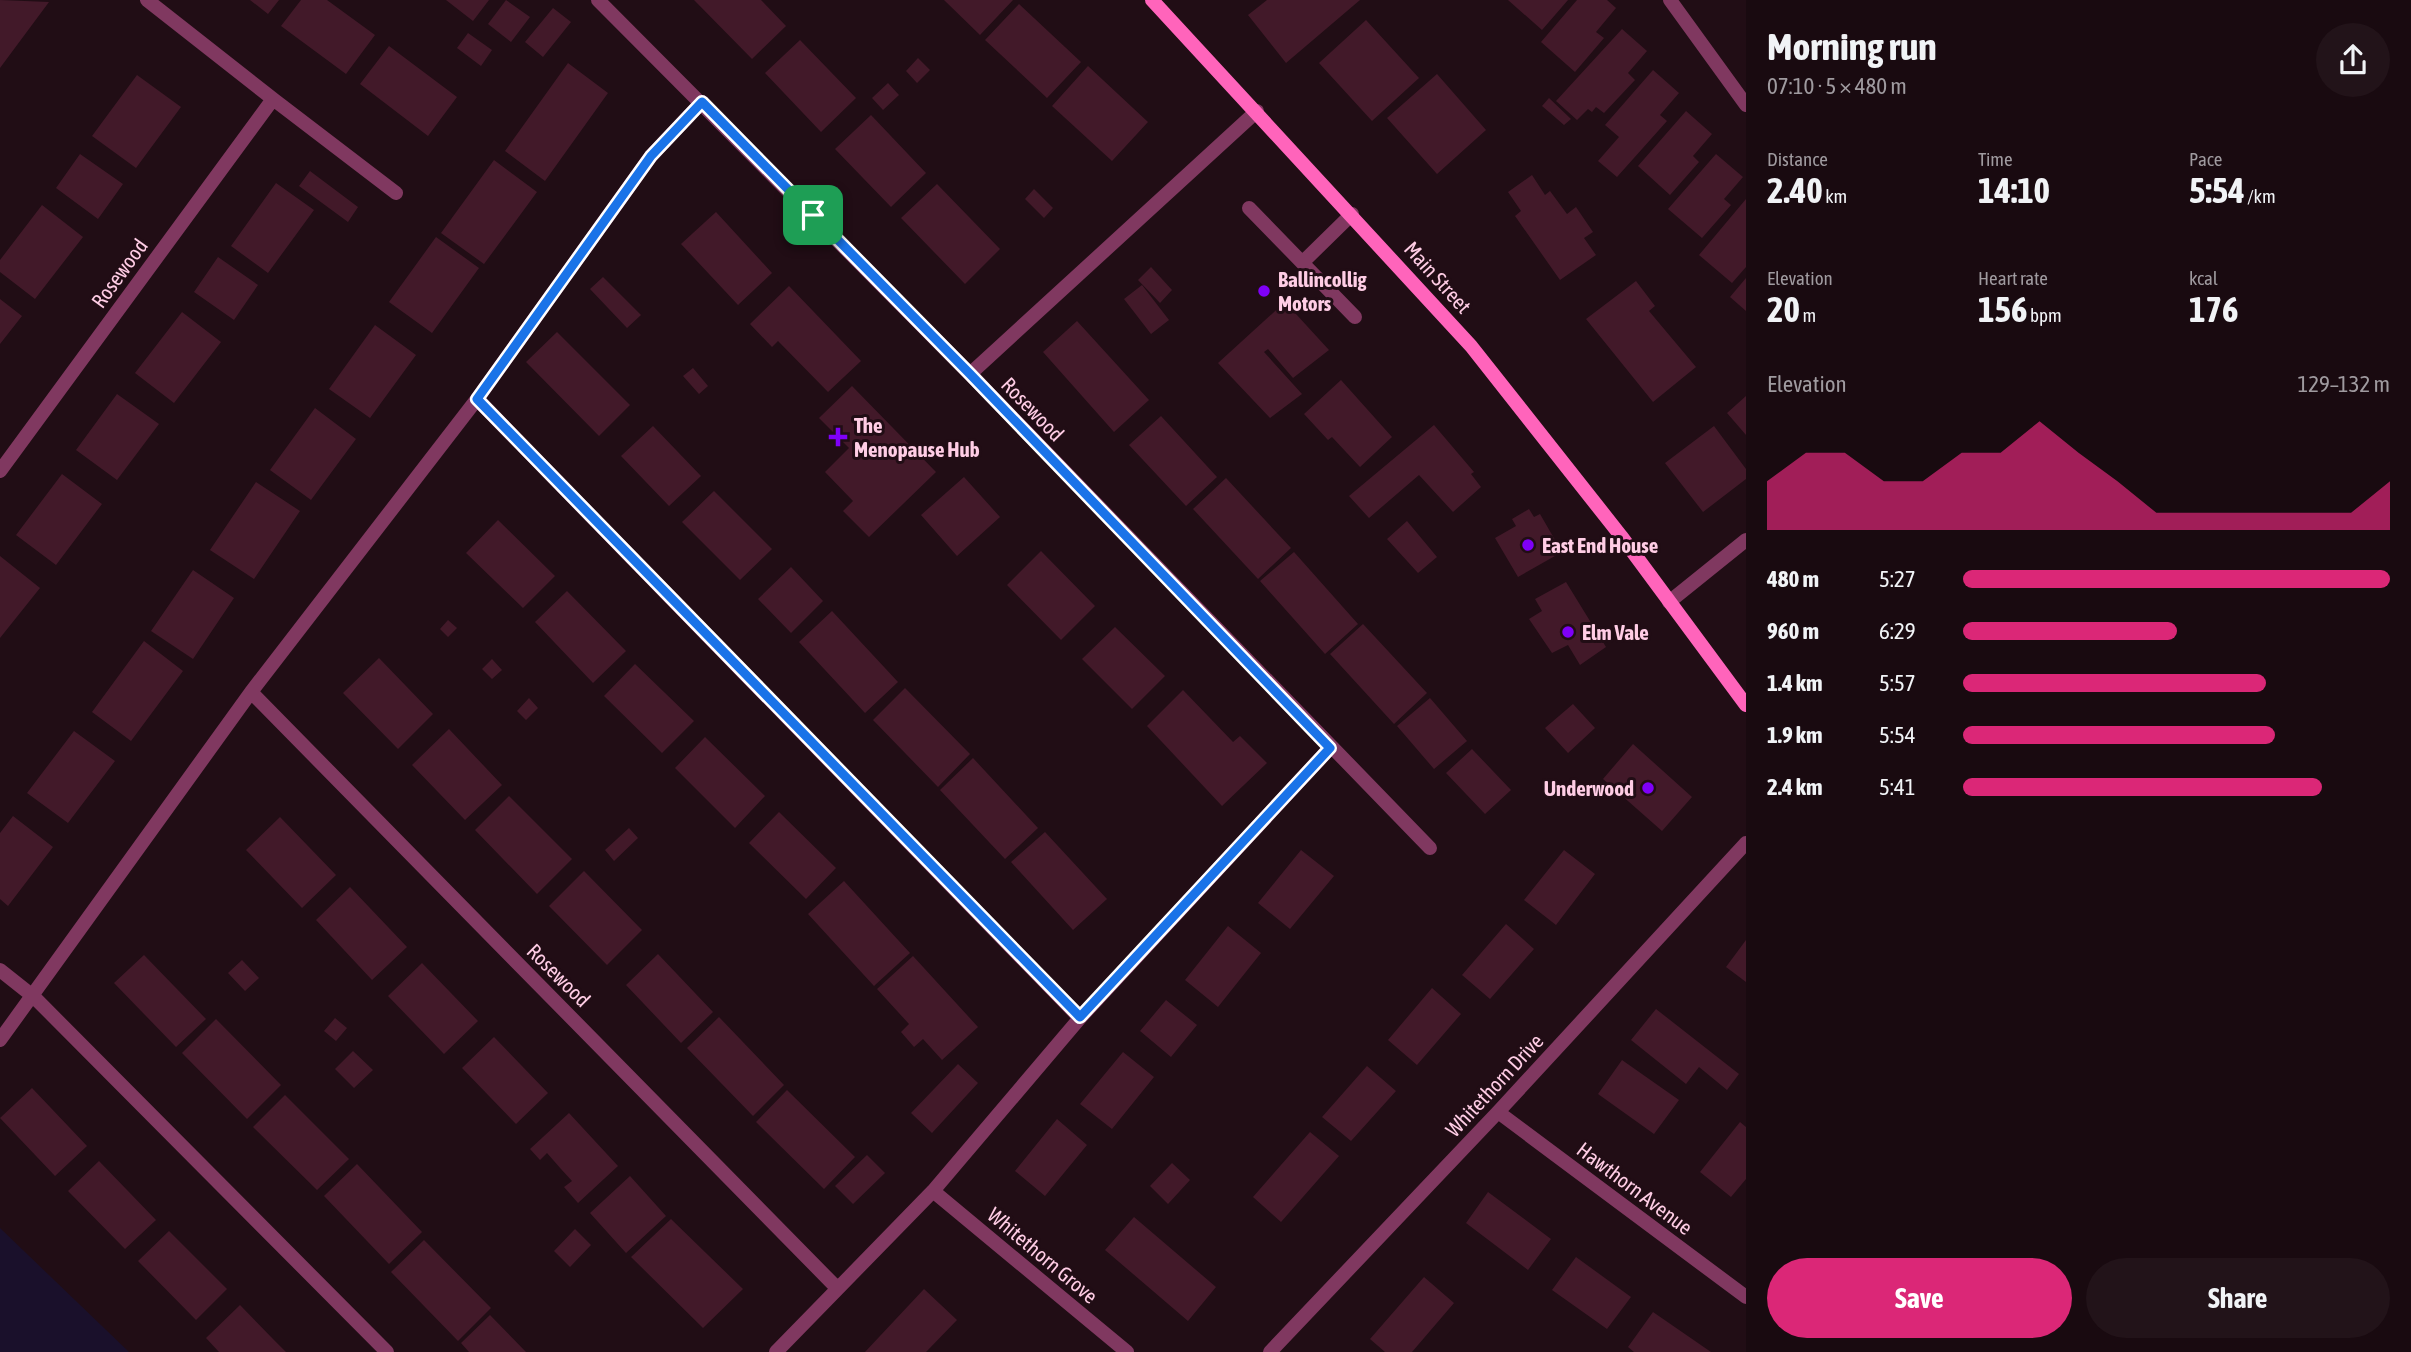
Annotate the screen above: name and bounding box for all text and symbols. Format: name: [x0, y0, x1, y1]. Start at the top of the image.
button: share: [2316, 23, 2390, 97]
text: Morning run: [1767, 25, 1937, 68]
text: 07:10 · 5 × 480 m: [1767, 73, 1907, 99]
text: Distance: [1767, 148, 1828, 170]
text: Time: [1978, 148, 2013, 170]
text: Pace: [2189, 148, 2222, 170]
text: 2.40: [1767, 170, 1823, 210]
text: 14:10: [1978, 170, 2050, 210]
text: 5:54: [2189, 170, 2245, 210]
pin: [783, 185, 843, 245]
text: km: [1823, 185, 1847, 207]
text: /km: [2245, 185, 2276, 207]
icon: arrive: [794, 196, 832, 234]
street label: Rosewood: [86, 234, 152, 312]
street label: Main Street: [1400, 236, 1476, 318]
place label: Ballincollig Motors: [1278, 267, 1367, 315]
text: Elevation: [1767, 267, 1833, 289]
text: Heart rate: [1978, 267, 2048, 289]
text: kcal: [2189, 267, 2218, 289]
marker: Ballincollig Motors: [1256, 283, 1272, 299]
text: 20: [1767, 289, 1800, 329]
text: 156: [1978, 289, 2027, 329]
text: 176: [2189, 289, 2238, 329]
text: m: [1800, 304, 1816, 326]
text: bpm: [2027, 304, 2062, 326]
text: Elevation: [1767, 371, 1847, 397]
text: 129–132 m: [2297, 371, 2390, 397]
street label: Rosewood: [997, 372, 1069, 446]
place label: The Menopause Hub: [854, 413, 980, 461]
marker: The Menopause Hub: [828, 427, 848, 447]
place label: East End House: [1542, 533, 1658, 557]
marker: East End House: [1520, 537, 1536, 553]
text: 480 m: [1767, 566, 1819, 592]
text: 5:27: [1879, 566, 1916, 592]
text: 960 m: [1767, 618, 1819, 644]
text: 6:29: [1879, 618, 1916, 644]
place label: Elm Vale: [1582, 620, 1649, 644]
marker: Elm Vale: [1560, 624, 1576, 640]
text: 1.4 km: [1767, 670, 1823, 696]
text: 5:57: [1879, 670, 1916, 696]
text: 1.9 km: [1767, 722, 1823, 748]
text: 5:54: [1879, 722, 1916, 748]
text: 2.4 km: [1767, 774, 1823, 800]
text: 5:41: [1879, 774, 1916, 800]
place label: Underwood: [1544, 776, 1634, 800]
marker: Underwood: [1640, 780, 1656, 796]
street label: Rosewood: [523, 939, 595, 1011]
street label: Whitethorn Drive: [1440, 1029, 1548, 1141]
street label: Hawthorn Avenue: [1573, 1137, 1697, 1239]
street label: Whitethorn Grove: [983, 1202, 1103, 1308]
button: Save: [1767, 1258, 2072, 1338]
button: Share: [2086, 1258, 2390, 1338]

